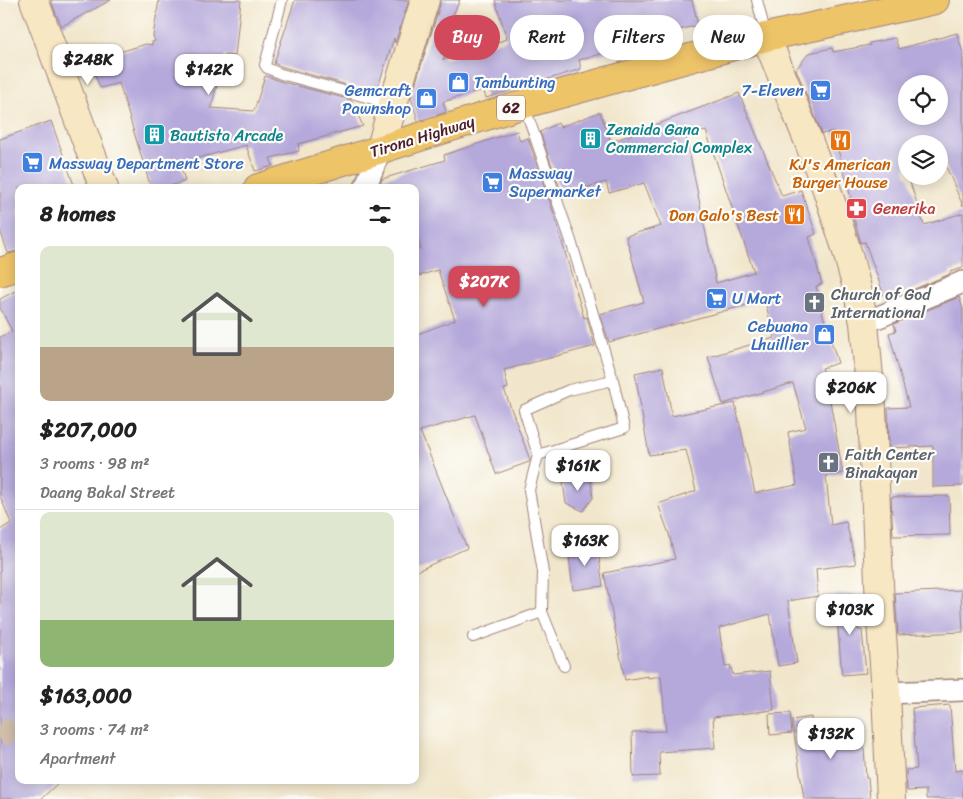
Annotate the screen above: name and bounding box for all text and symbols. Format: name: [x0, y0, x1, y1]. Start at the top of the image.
chip: Buy: [434, 15, 500, 60]
chip: Rent: [510, 15, 584, 60]
chip: Filters: [594, 15, 683, 60]
chip: New: [693, 15, 763, 60]
pin: $248K: [53, 44, 123, 86]
text: $248K: [63, 45, 113, 74]
pin: $142K: [174, 54, 244, 96]
text: $142K: [186, 55, 232, 84]
place label: Tambunting: [474, 68, 556, 97]
shop icon: Tambunting: [446, 70, 470, 94]
map controls: [898, 75, 948, 185]
button: locate: [898, 75, 948, 125]
place label: Gemcraft Pawnshop: [342, 76, 412, 123]
place label: 7-Eleven: [741, 76, 804, 105]
supermarket icon: 7-Eleven: [808, 78, 832, 102]
shop icon: Gemcraft Pawnshop: [415, 87, 439, 111]
road number: 62: [497, 96, 525, 120]
street label: Tirona Highway: [366, 107, 479, 166]
place label: Zenaida Gana Commercial Complex: [606, 115, 753, 162]
place label: Bautista Arcade: [170, 121, 284, 150]
building icon: Bautista Arcade: [142, 123, 166, 147]
building icon: Zenaida Gana Commercial Complex: [578, 126, 602, 150]
restaurant icon: KJ's American Burger House: [828, 128, 852, 152]
button: layers: [898, 135, 948, 185]
place label: Massway Department Store: [49, 149, 244, 178]
place label: KJ's American Burger House: [789, 150, 891, 197]
supermarket icon: Massway Department Store: [21, 151, 45, 175]
place label: Massway Supermarket: [509, 159, 601, 206]
supermarket icon: Massway Supermarket: [481, 170, 505, 194]
place label: Generika: [873, 194, 936, 223]
text: 8 homes: [40, 195, 115, 233]
pharmacy icon: Generika: [845, 196, 869, 220]
icon: filters: [366, 200, 394, 228]
place label: Don Galo's Best: [669, 201, 779, 230]
restaurant icon: Don Galo's Best: [783, 203, 807, 227]
pin: $207K: [449, 266, 519, 308]
text: $207K: [460, 267, 508, 296]
icon: home: [172, 279, 262, 369]
place label: Church of God International: [830, 280, 932, 327]
place label: U Mart: [732, 284, 781, 313]
supermarket icon: U Mart: [704, 286, 728, 310]
church icon: Church of God International: [803, 291, 827, 315]
place label: Cebuana Lhuillier: [748, 312, 809, 359]
shop icon: Cebuana Lhuillier: [812, 323, 836, 347]
pin: $206K: [816, 372, 886, 414]
text: $206K: [827, 373, 875, 402]
text: $207,000: [40, 411, 137, 449]
place label: Faith Center Binakayan: [845, 440, 935, 487]
text: 3 rooms · 98 m²: [40, 449, 149, 478]
pin: $161K: [543, 450, 613, 492]
text: $161K: [556, 451, 600, 480]
church icon: Faith Center Binakayan: [817, 451, 841, 475]
text: Daang Bakal Street: [40, 478, 175, 507]
pin: $163K: [550, 524, 620, 567]
text: $163K: [562, 526, 608, 555]
icon: home: [172, 544, 262, 634]
pin: $103K: [815, 594, 885, 636]
text: $103K: [827, 595, 873, 624]
text: $163,000: [40, 677, 132, 715]
text: 3 rooms · 74 m²: [40, 715, 149, 744]
pin: $132K: [796, 718, 866, 760]
text: $132K: [808, 719, 854, 748]
text: Apartment: [40, 744, 116, 773]

